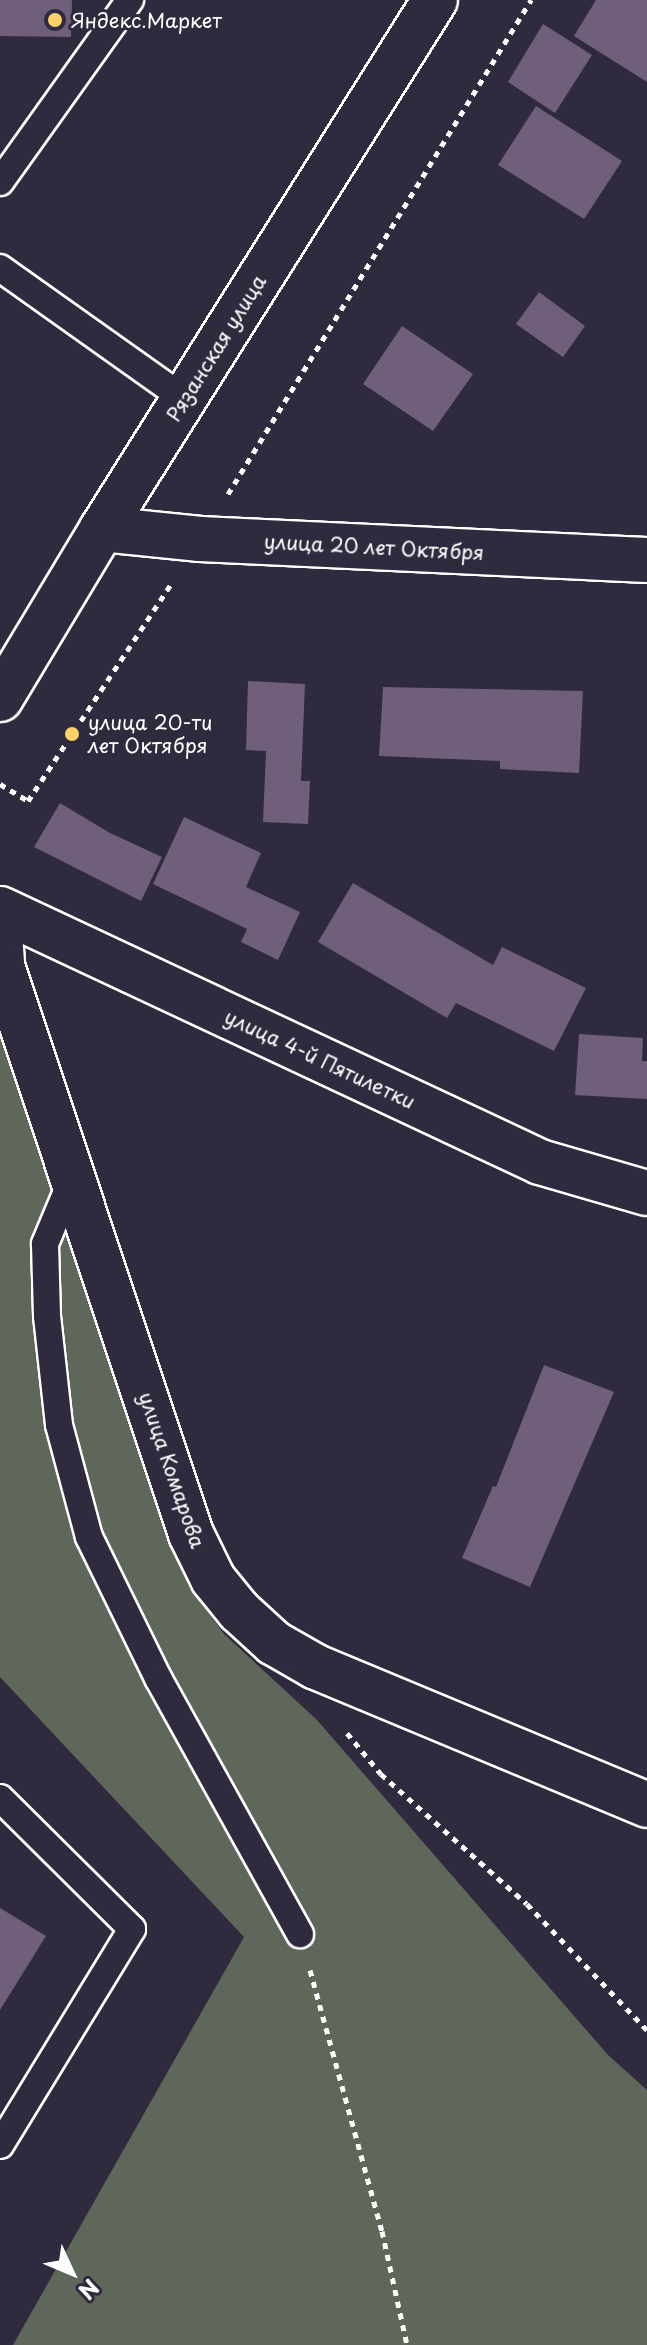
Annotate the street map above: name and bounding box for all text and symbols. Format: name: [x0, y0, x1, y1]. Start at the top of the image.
place label: Яндекс.Маркет: [71, 8, 222, 32]
marker: Яндекс.Маркет: [46, 11, 64, 29]
street label: Рязанская улица: [161, 270, 271, 426]
street label: улица 20 лет Октября: [263, 529, 485, 565]
place label: улица 20-ти лет Октября: [88, 710, 213, 757]
marker: улица 20-ти лет Октября: [63, 725, 81, 743]
street label: улица 4-й Пятилетки: [220, 1004, 420, 1114]
street label: улица Комарова: [134, 1388, 210, 1552]
north arrow: [32, 2233, 112, 2313]
text: N: [72, 2272, 108, 2308]

